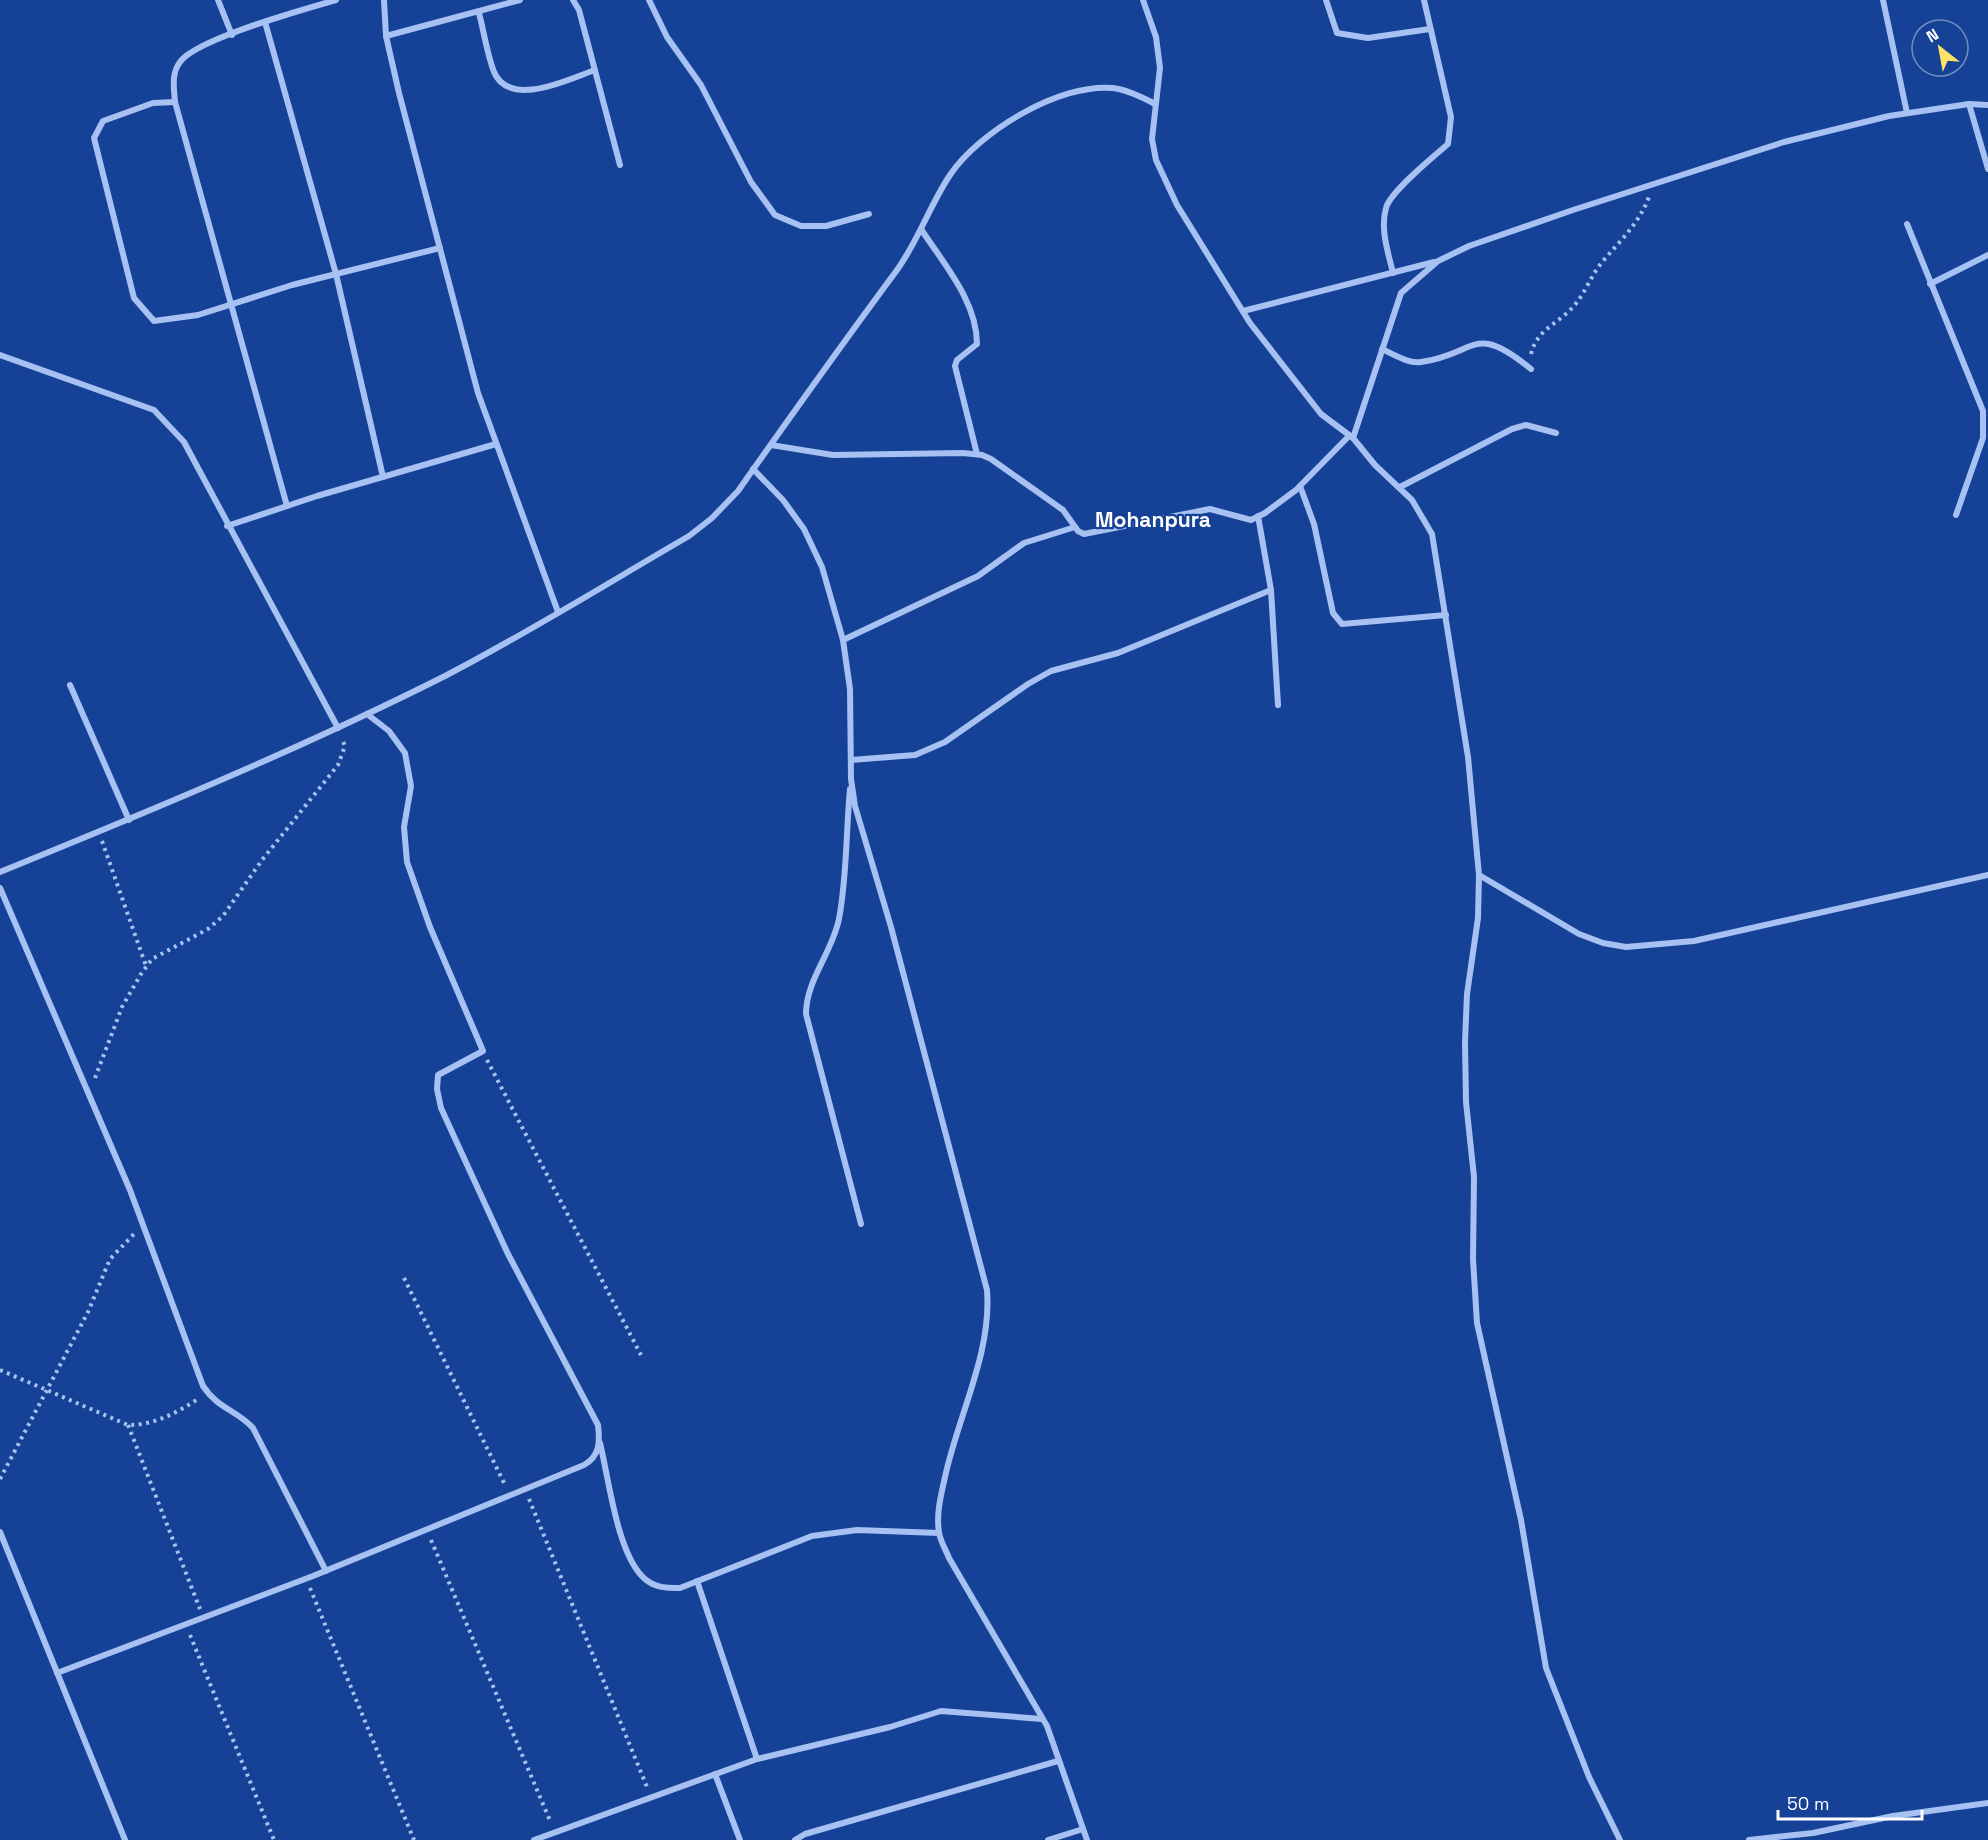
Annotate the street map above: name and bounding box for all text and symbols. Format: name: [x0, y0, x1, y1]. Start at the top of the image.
north arrow: [1910, 18, 1970, 78]
text: N: [1923, 24, 1943, 47]
district label: Mohanpura: [1095, 506, 1211, 533]
scale bar: [1778, 1783, 1922, 1821]
text: 50 m: [1787, 1792, 1829, 1815]

